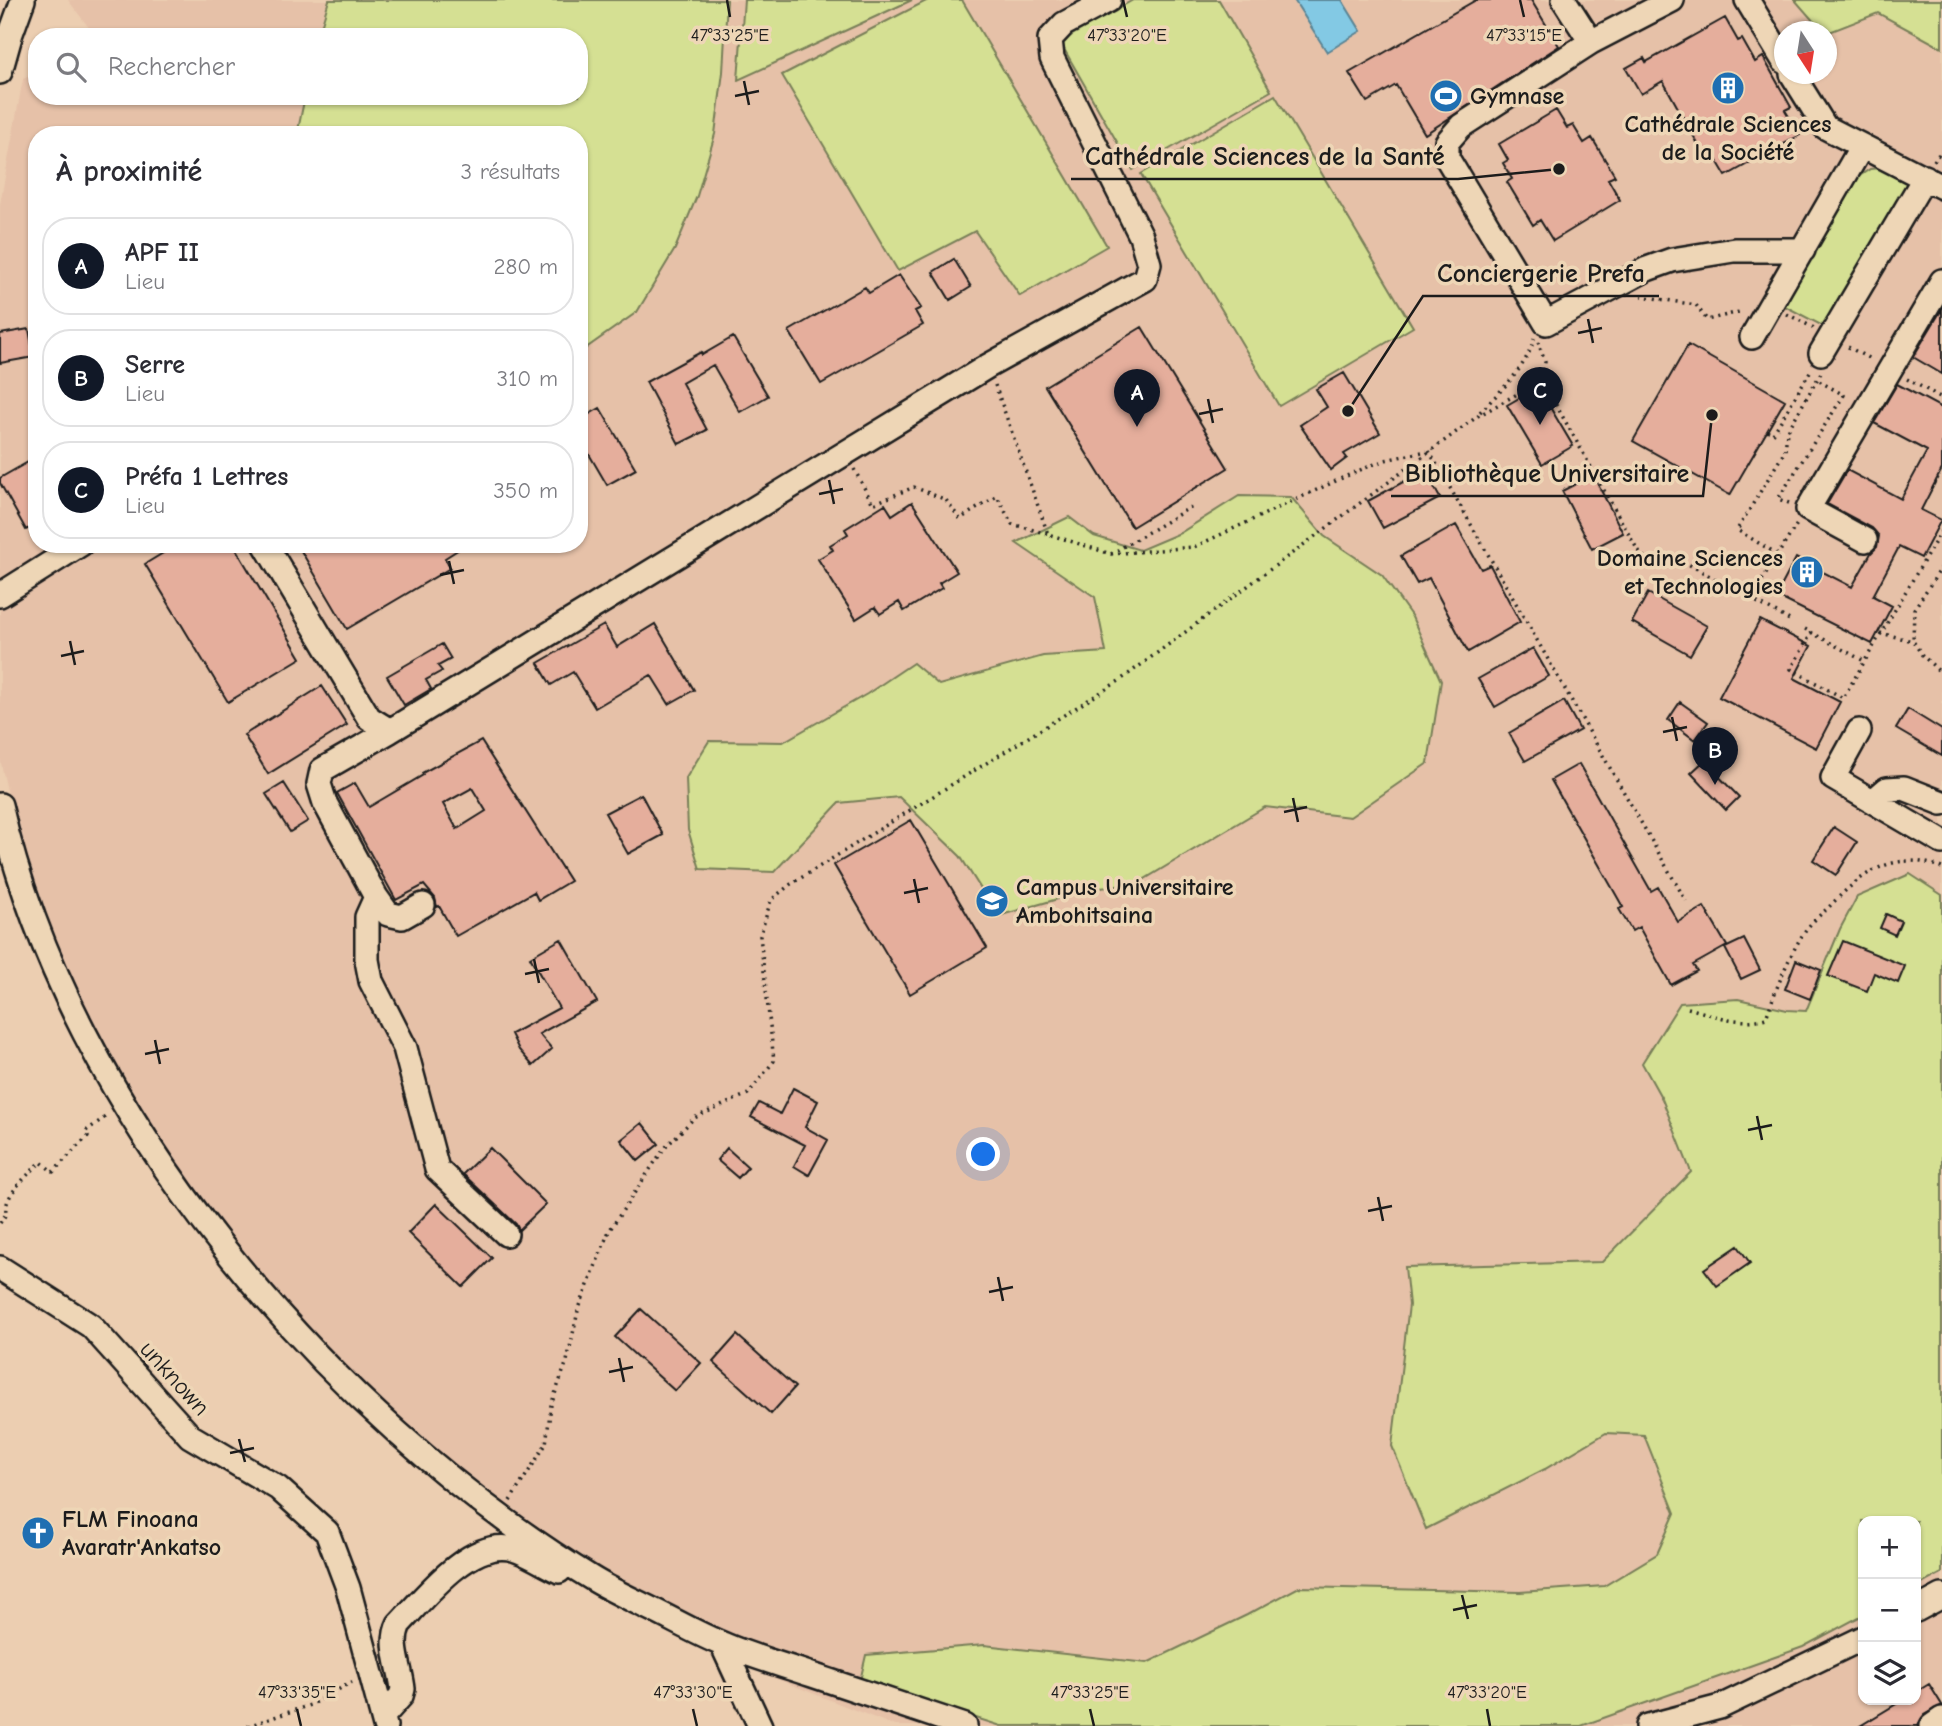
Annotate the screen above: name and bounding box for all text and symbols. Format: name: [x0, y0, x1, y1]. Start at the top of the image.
north arrow: [1774, 21, 1837, 84]
text: 47°33'25"E: [691, 25, 769, 46]
text: 47°33'20"E: [1087, 25, 1167, 46]
text: 47°33'15"E: [1486, 25, 1562, 46]
search box: [28, 28, 588, 105]
icon: search: [52, 48, 90, 86]
text: Rechercher: [108, 52, 235, 82]
building icon: Cathédrale Sciences de la Société: [1709, 69, 1747, 107]
sports icon: Gymnase: [1427, 77, 1465, 115]
place label: Gymnase: [1470, 82, 1564, 110]
place label: Cathédrale Sciences de la Société: [1625, 110, 1831, 166]
callout: Cathédrale Sciences de la Santé: [1071, 132, 1458, 179]
text: Cathédrale Sciences de la Santé: [1085, 142, 1445, 172]
text: À proximité: [56, 154, 202, 189]
text: 3 résultats: [460, 158, 560, 185]
text: APF II: [125, 238, 199, 268]
callout: Conciergerie Prefa: [1423, 249, 1659, 296]
text: A: [75, 253, 87, 280]
text: 280 m: [493, 253, 558, 280]
text: Conciergerie Prefa: [1437, 259, 1645, 289]
text: Lieu: [125, 268, 165, 295]
text: Serre: [125, 350, 185, 380]
text: B: [74, 365, 88, 392]
text: 310 m: [497, 365, 558, 392]
pin: C: [1517, 367, 1563, 425]
pin: A: [1114, 369, 1160, 427]
text: Lieu: [125, 380, 165, 407]
callout: Bibliothèque Universitaire: [1391, 449, 1703, 496]
text: Bibliothèque Universitaire: [1405, 459, 1689, 489]
text: Préfa 1 Lettres: [125, 462, 288, 492]
text: C: [74, 477, 88, 504]
text: 350 m: [493, 477, 558, 504]
text: Lieu: [125, 492, 165, 519]
place label: Domaine Sciences et Technologies: [1597, 544, 1783, 600]
building icon: Domaine Sciences et Technologies: [1788, 553, 1826, 591]
pin: B: [1692, 727, 1738, 785]
place label: Campus Universitaire Ambohitsaina: [1016, 873, 1234, 929]
school or university icon: Campus Universitaire Ambohitsaina: [973, 882, 1011, 920]
your location: [966, 1137, 1000, 1171]
street label: unknown: [134, 1335, 216, 1421]
place label: FLM Finoana Avaratr'Ankatso: [62, 1505, 221, 1561]
church icon: FLM Finoana Avaratr'Ankatso: [19, 1514, 57, 1552]
map controls: [1858, 1516, 1921, 1705]
button: +: [1858, 1516, 1921, 1579]
button: −: [1858, 1579, 1921, 1642]
button: layers: [1858, 1642, 1921, 1705]
text: 47°33'35"E: [258, 1682, 336, 1703]
text: 47°33'30"E: [653, 1682, 733, 1703]
text: 47°33'25"E: [1051, 1682, 1129, 1703]
text: 47°33'20"E: [1447, 1682, 1527, 1703]

